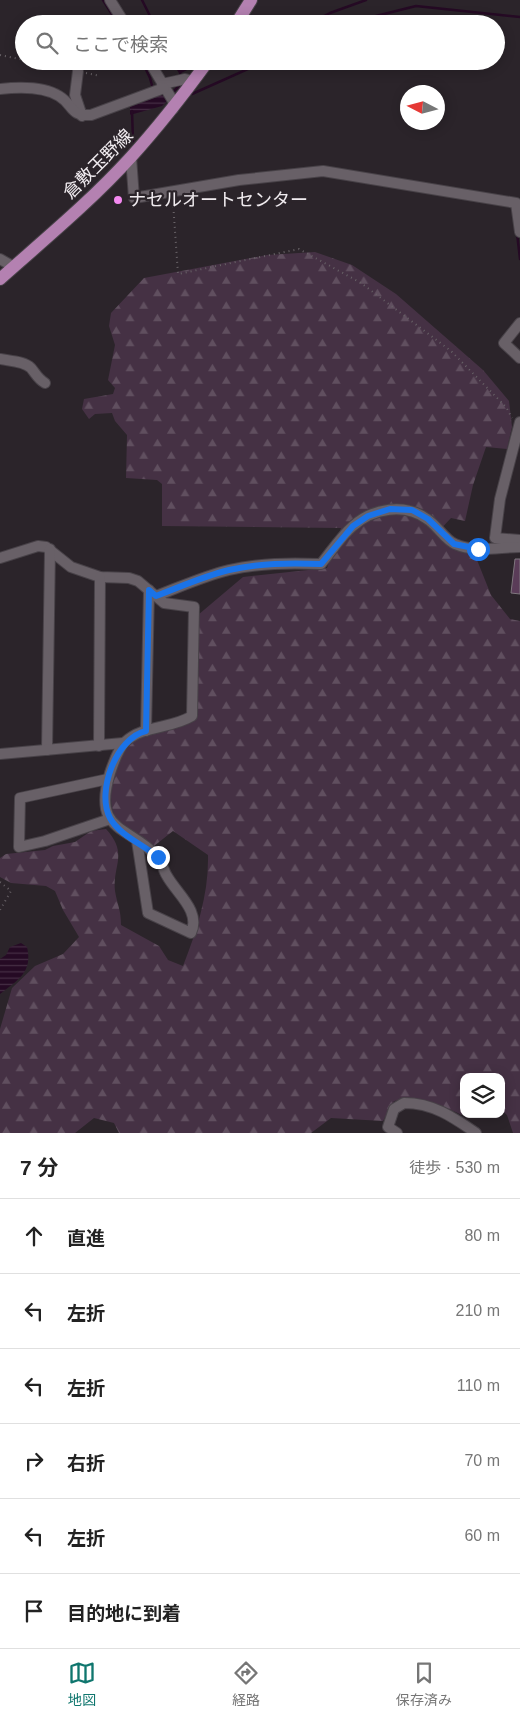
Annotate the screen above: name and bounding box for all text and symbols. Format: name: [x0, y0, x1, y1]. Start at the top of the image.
search box: [15, 15, 505, 70]
icon: search: [33, 29, 61, 57]
text: ここで検索: [73, 34, 168, 55]
north arrow: [400, 85, 445, 130]
street label: 倉敷玉野線: [59, 125, 137, 203]
place label: ナセルオートセンター: [128, 190, 308, 210]
marker: ナセルオートセンター: [112, 194, 124, 206]
route start: [467, 538, 490, 561]
route end: [147, 846, 170, 869]
map controls: [460, 1073, 505, 1118]
button: layers: [460, 1073, 505, 1118]
text: 7 分: [20, 1156, 59, 1179]
text: 徒歩 · 530 m: [409, 1159, 500, 1176]
icon: ahead: [20, 1222, 48, 1250]
text: 80 m: [464, 1227, 500, 1244]
text: 直進: [67, 1228, 105, 1249]
icon: left: [20, 1297, 48, 1325]
text: 210 m: [456, 1302, 500, 1319]
text: 左折: [67, 1303, 105, 1324]
icon: left: [20, 1372, 48, 1400]
text: 110 m: [457, 1377, 500, 1394]
text: 左折: [67, 1378, 105, 1399]
icon: right: [20, 1447, 48, 1475]
text: 70 m: [464, 1452, 500, 1469]
text: 右折: [67, 1453, 105, 1474]
icon: left: [20, 1522, 48, 1550]
text: 60 m: [464, 1527, 500, 1544]
text: 左折: [67, 1528, 105, 1549]
icon: arrive: [20, 1597, 48, 1625]
text: 目的地に到着: [67, 1603, 181, 1624]
tab: 地図: [68, 1659, 96, 1709]
tab: 経路: [232, 1659, 260, 1709]
tab: 保存済み: [396, 1659, 452, 1709]

